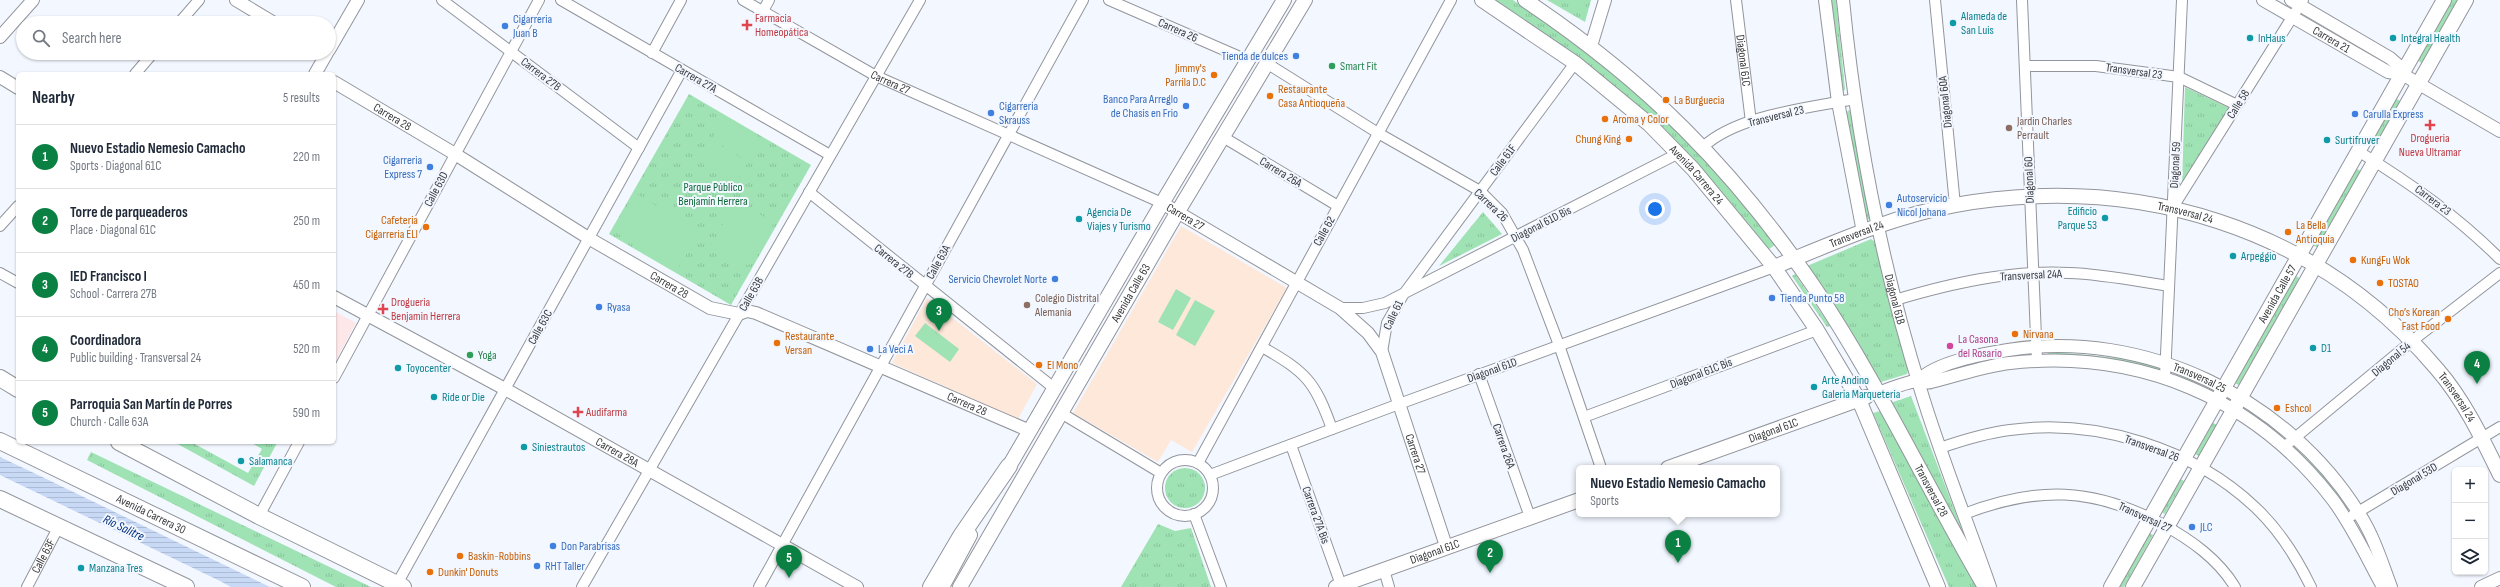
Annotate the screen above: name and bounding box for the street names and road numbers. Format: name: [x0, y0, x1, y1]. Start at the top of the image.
street label: Carrera 26: [1156, 15, 1200, 46]
street label: Carrera 21: [2310, 23, 2353, 57]
street label: Diagonal 61C: [1732, 34, 1754, 87]
street label: Carrera 27B: [518, 54, 564, 94]
street label: Carrera 27A: [672, 60, 720, 97]
street label: Transversal 23: [2105, 60, 2163, 83]
street label: Carrera 27: [868, 68, 912, 98]
street label: Diagonal 60A: [1935, 74, 1956, 129]
street label: Calle 58: [2224, 87, 2253, 122]
street label: Carrera 28: [370, 100, 414, 134]
street label: Transversal 23: [1747, 102, 1806, 131]
street label: Calle 61F: [1487, 141, 1520, 179]
street label: Diagonal 59: [2167, 141, 2184, 189]
street label: Avenida Carrera 24: [1665, 142, 1727, 208]
street label: Carrera 26A: [1257, 154, 1305, 191]
street label: Diagonal 60: [2021, 156, 2038, 204]
street label: Calle 63D: [421, 169, 452, 209]
street label: Carrera 23: [2412, 182, 2454, 219]
street label: Carrera 26: [1470, 185, 1511, 225]
street label: Transversal 24: [2156, 199, 2215, 227]
street label: Carrera 27: [1163, 200, 1207, 234]
street label: Diagonal 61D Bis: [1509, 203, 1574, 246]
street label: Calle 62: [1310, 214, 1339, 249]
street label: Transversal 24: [1827, 217, 1886, 251]
street label: Carrera 27B: [871, 241, 917, 282]
street label: Calle 63A: [923, 242, 954, 282]
street label: Avenida Calle 63: [1108, 261, 1154, 326]
street label: Avenida Calle 57: [2255, 262, 2300, 327]
street label: Transversal 24A: [2000, 266, 2063, 285]
street label: Carrera 28: [647, 268, 691, 302]
street label: Diagonal 61B: [1881, 273, 1908, 326]
street label: Calle 63B: [736, 274, 767, 314]
street label: Calle 61: [1380, 297, 1407, 332]
street label: Calle 63C: [525, 307, 556, 347]
street label: Diagonal 54: [2369, 339, 2414, 380]
street label: Diagonal 61D: [1465, 355, 1519, 386]
street label: Diagonal 61C Bis: [1668, 355, 1734, 392]
street label: Transversal 25: [2171, 360, 2229, 396]
street label: Transversal 24: [2435, 369, 2479, 425]
street label: Carrera 28: [945, 389, 989, 420]
street label: Diagonal 61C: [1747, 415, 1801, 446]
street label: Carrera 26A: [1489, 422, 1519, 472]
street label: Carrera 27: [1402, 432, 1429, 476]
street label: Transversal 26: [2122, 432, 2181, 465]
street label: Carrera 28A: [593, 435, 642, 471]
street label: Diagonal 53D: [2388, 460, 2441, 499]
street label: Transversal 28: [1911, 462, 1951, 519]
street label: Carrera 27A Bis: [1298, 484, 1333, 546]
street label: Avenida Carrera 30: [113, 491, 188, 538]
street label: Transversal 27: [2116, 499, 2174, 536]
street label: Calle 63F: [29, 536, 59, 576]
street label: Diagonal 61C: [1408, 536, 1462, 568]

